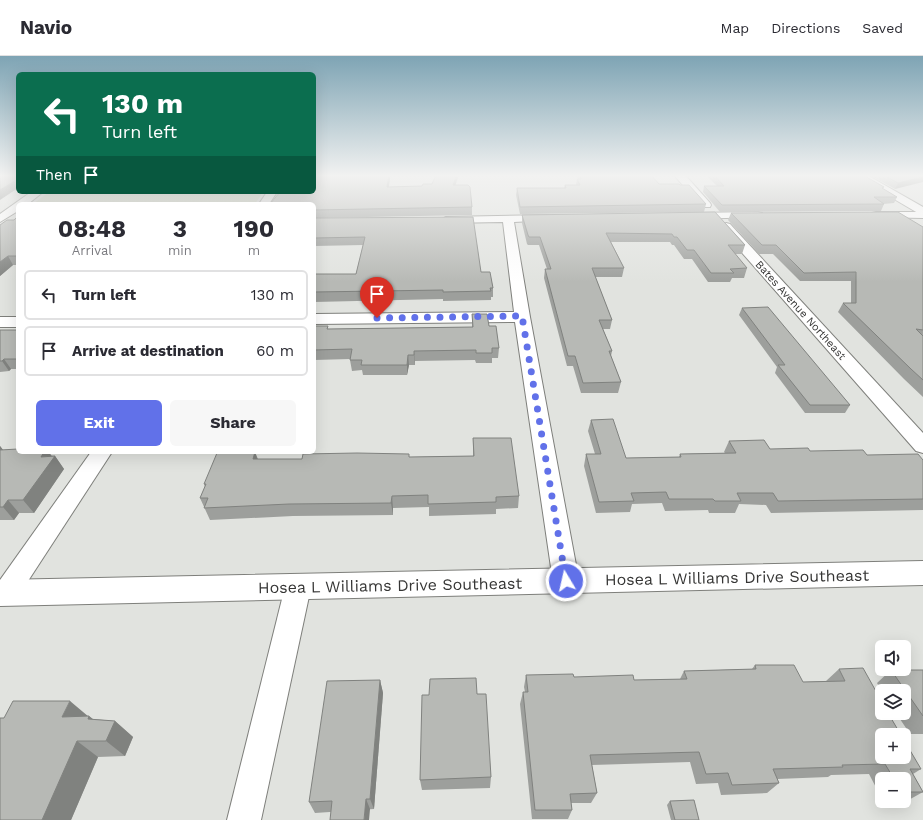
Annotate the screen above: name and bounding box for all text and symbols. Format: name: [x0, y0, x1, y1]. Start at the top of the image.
text: Navio: [20, 16, 72, 39]
text: Map: [721, 20, 749, 36]
text: Directions: [771, 20, 840, 36]
text: Saved: [862, 20, 903, 36]
text: 130 m: [102, 87, 183, 120]
icon: left: [36, 88, 88, 140]
text: Turn left: [102, 121, 177, 142]
icon: arrive: [80, 164, 102, 186]
text: Then: [36, 166, 72, 184]
text: 08:48: [58, 215, 126, 243]
text: 3: [173, 215, 187, 243]
text: 190: [234, 215, 274, 243]
text: Arrival: [72, 243, 112, 258]
text: min: [168, 243, 192, 258]
text: m: [248, 243, 260, 258]
street label: Bates Avenue Northeast: [753, 258, 849, 363]
pin: [360, 277, 394, 318]
icon: arrive: [366, 283, 388, 305]
icon: left: [38, 284, 60, 306]
text: Turn left: [72, 286, 136, 304]
text: 130 m: [251, 286, 294, 304]
icon: arrive: [38, 340, 60, 362]
text: Arrive at destination: [72, 342, 224, 360]
text: 60 m: [256, 342, 294, 360]
button: Exit: [36, 400, 162, 446]
button: Share: [170, 400, 296, 446]
position arrow: [545, 560, 587, 602]
street label: Hosea L Williams Drive Southeast: [605, 566, 870, 589]
street label: Hosea L Williams Drive Southeast: [258, 574, 523, 597]
map controls: [875, 640, 911, 808]
button: sound: [875, 640, 911, 676]
button: layers: [875, 684, 911, 720]
button: +: [875, 728, 911, 764]
button: −: [875, 772, 911, 808]

